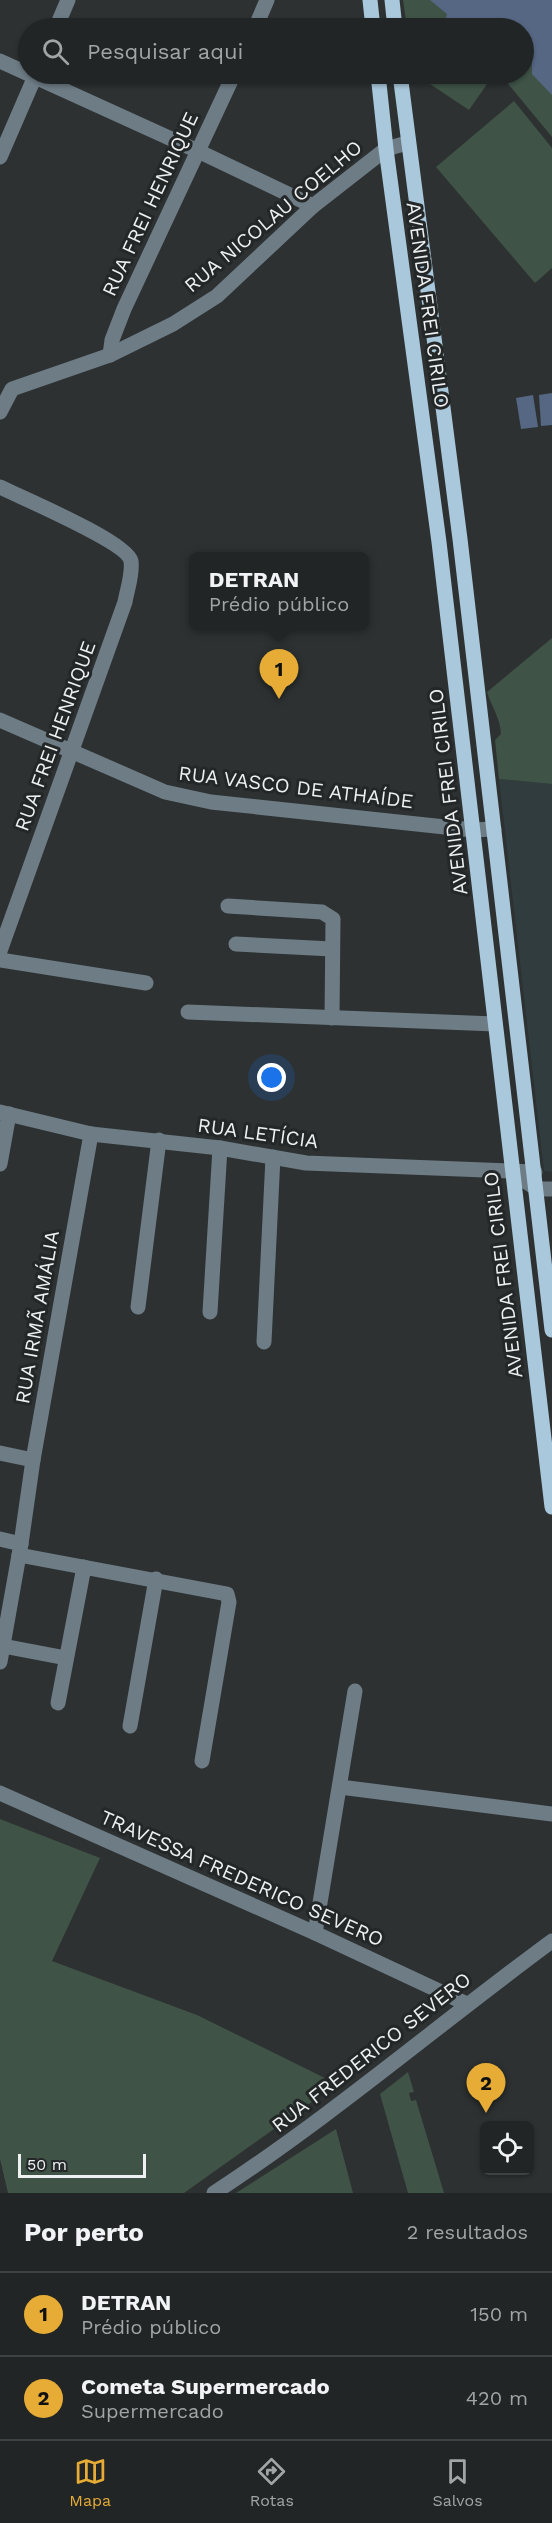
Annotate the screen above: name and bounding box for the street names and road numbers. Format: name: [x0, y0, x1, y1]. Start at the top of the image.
street label: RUA FREI HENRIQUE: [97, 108, 203, 300]
street label: RUA NICOLAU COELHO: [179, 135, 367, 297]
street label: AVENIDA FREI CIRILO: [402, 200, 454, 410]
street label: RUA FREI HENRIQUE: [9, 638, 101, 834]
street label: AVENIDA FREI CIRILO: [423, 687, 473, 897]
street label: RUA VASCO DE ATHAÍDE: [177, 761, 415, 813]
street label: RUA LETÍCIA: [196, 1113, 320, 1153]
street label: AVENIDA FREI CIRILO: [478, 1170, 528, 1380]
street label: RUA IRMÃ AMÁLIA: [10, 1228, 64, 1406]
street label: TRAVESSA FREDERICO SEVERO: [97, 1805, 387, 1951]
street label: RUA FREDERICO SEVERO: [267, 1967, 475, 2137]

